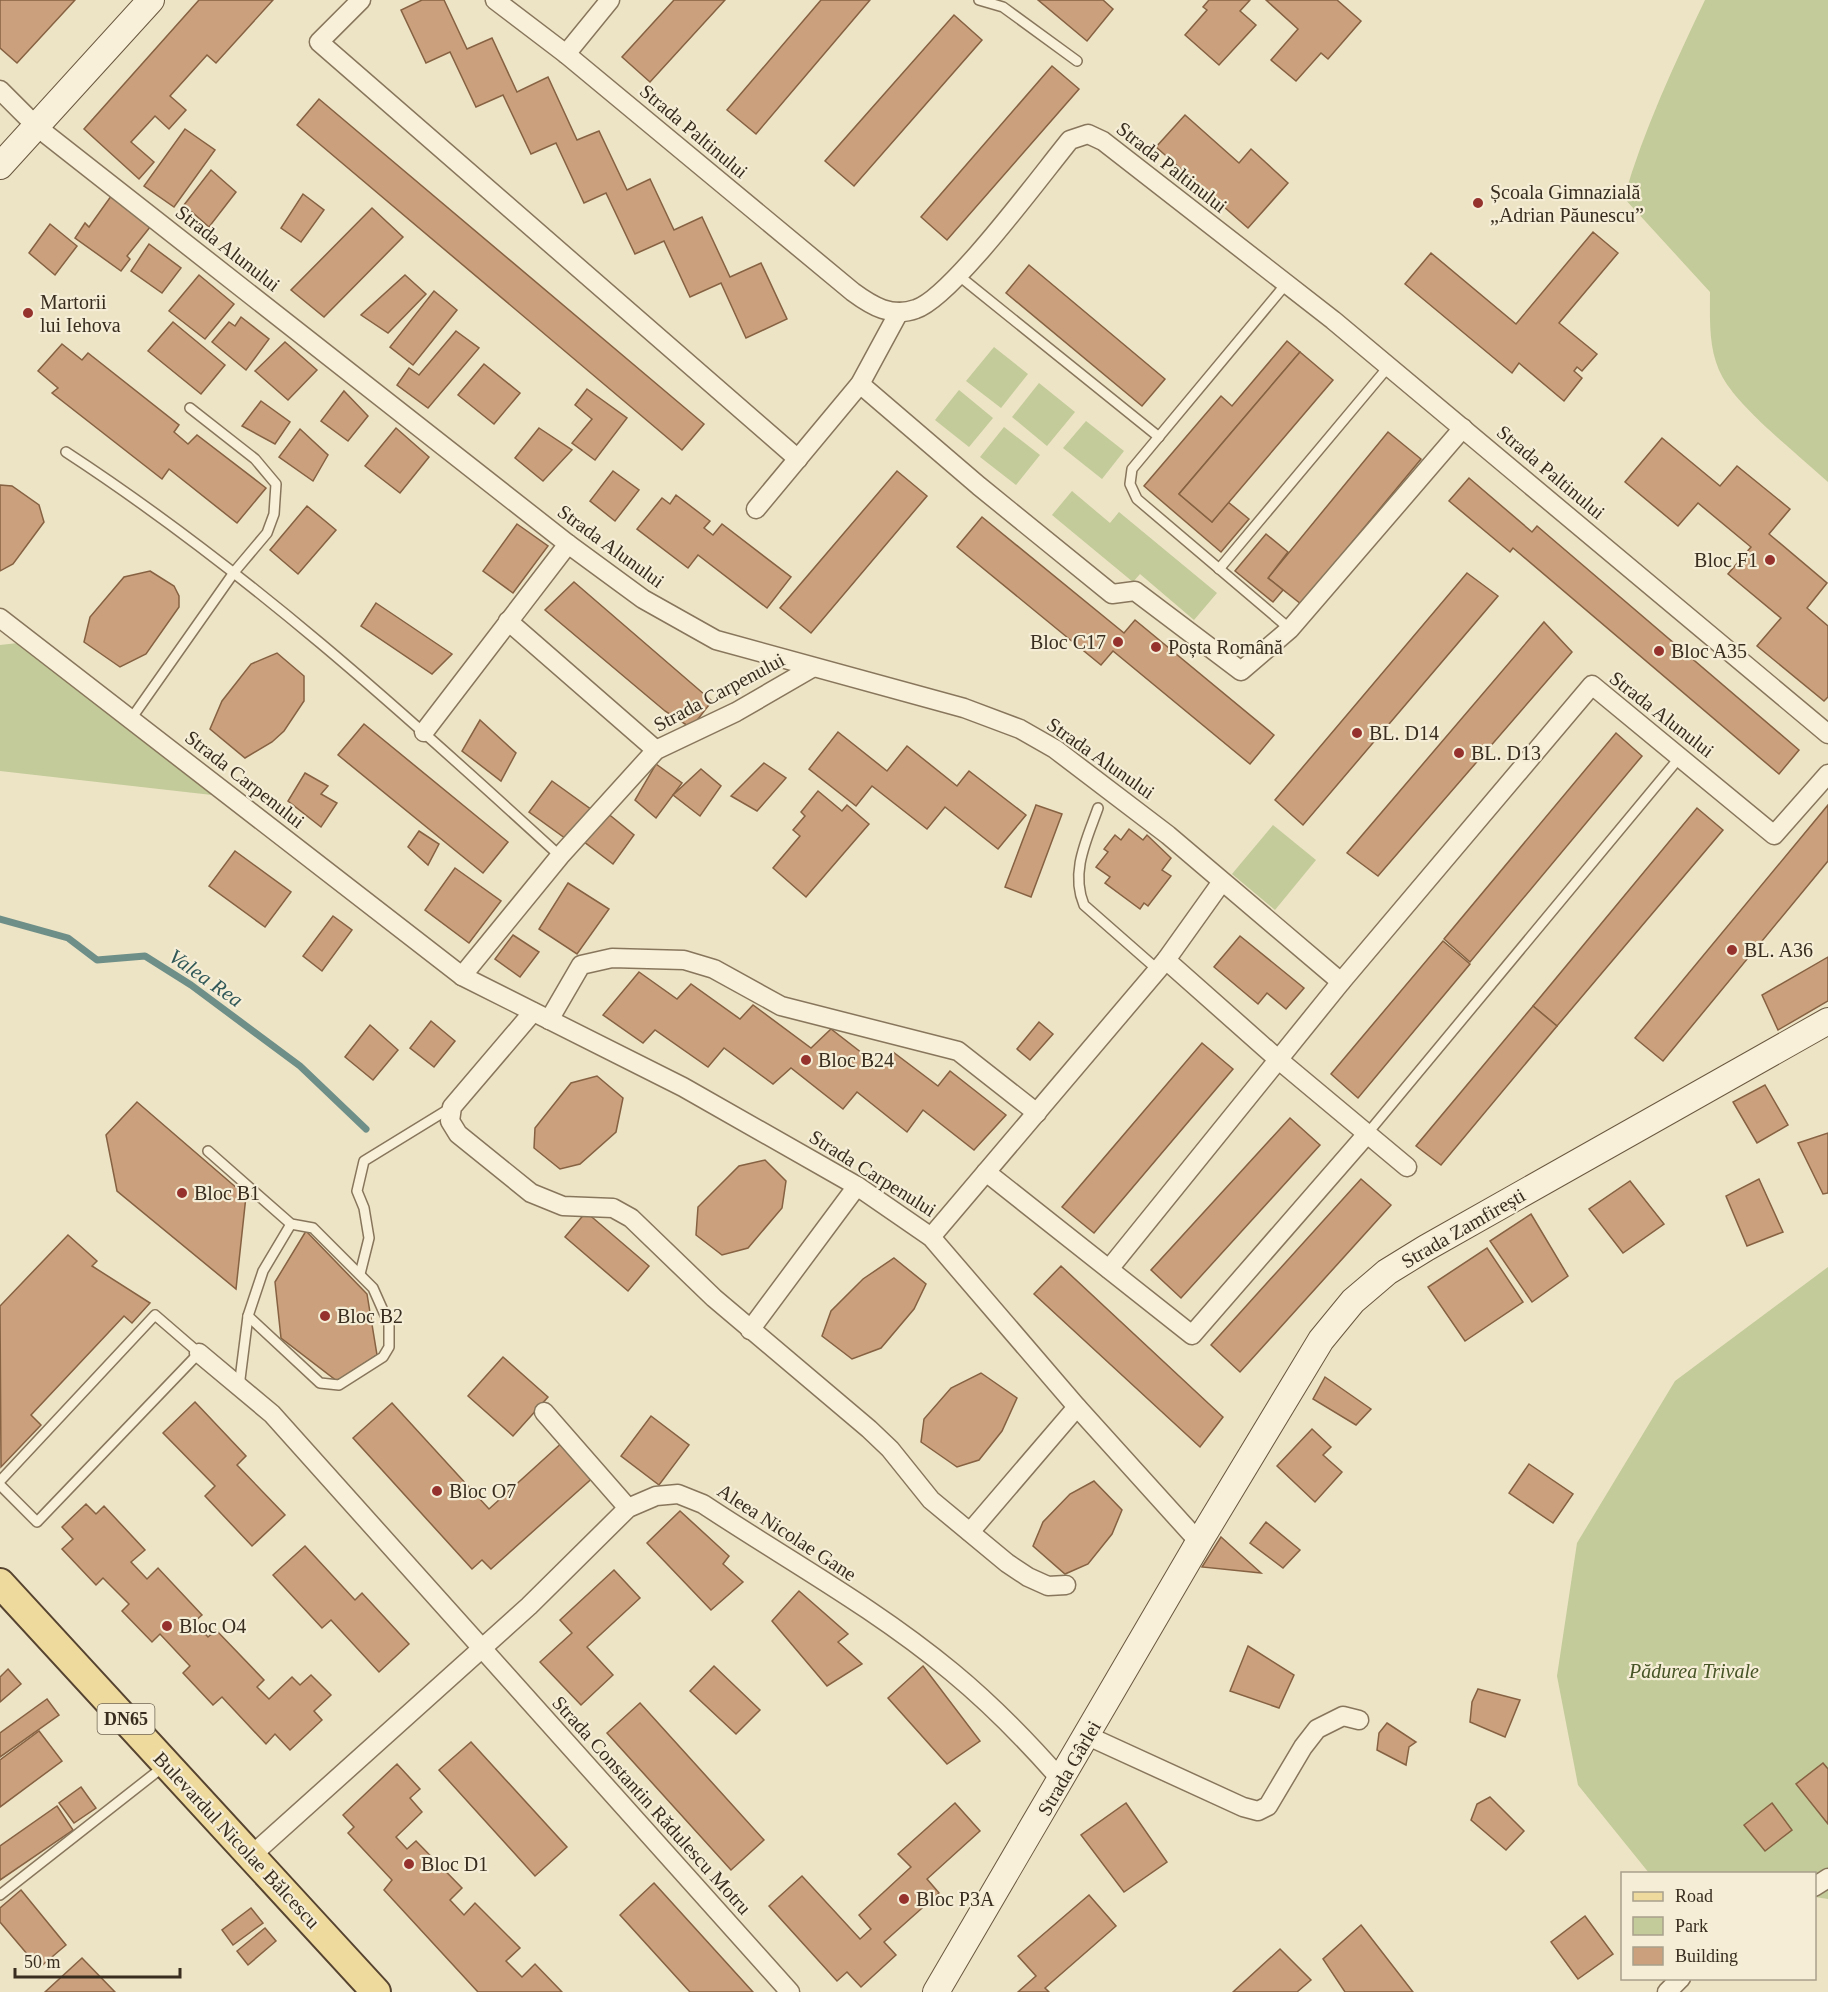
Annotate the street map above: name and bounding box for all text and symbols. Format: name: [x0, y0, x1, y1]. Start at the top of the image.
street label: Strada Paltinului: [636, 80, 753, 183]
street label: Strada Paltinului: [1112, 117, 1232, 217]
place label: Școala Gimnazială „Adrian Păunescu”: [1490, 181, 1644, 226]
marker: Școala Gimnazială „Adrian Păunescu”: [1471, 196, 1485, 210]
street label: Strada Alunului: [172, 201, 285, 296]
place label: Martorii lui Iehova: [40, 291, 121, 336]
marker: Martorii lui Iehova: [21, 306, 35, 320]
street label: Strada Paltinului: [1493, 421, 1610, 524]
street label: Strada Alunului: [554, 500, 669, 592]
place label: Bloc F1: [1694, 549, 1758, 571]
marker: Bloc F1: [1763, 553, 1777, 567]
place label: Bloc C17: [1030, 631, 1106, 653]
marker: Bloc C17: [1111, 635, 1125, 649]
place label: Poșta Română: [1168, 636, 1283, 659]
marker: Poșta Română: [1149, 640, 1163, 654]
place label: Bloc A35: [1671, 640, 1747, 662]
marker: Bloc A35: [1652, 644, 1666, 658]
street label: Strada Carpenului: [650, 648, 789, 737]
street label: Strada Alunului: [1606, 667, 1719, 762]
street label: Strada Alunului: [1043, 713, 1159, 803]
place label: BL. D14: [1369, 722, 1439, 744]
street label: Strada Carpenului: [180, 726, 309, 833]
marker: BL. D14: [1350, 726, 1364, 740]
place label: BL. D13: [1471, 742, 1541, 764]
marker: BL. D13: [1452, 746, 1466, 760]
place label: BL. A36: [1744, 939, 1813, 961]
marker: BL. A36: [1725, 943, 1739, 957]
water label: Valea Rea: [164, 944, 248, 1012]
place label: Bloc B24: [818, 1049, 894, 1071]
marker: Bloc B24: [799, 1053, 813, 1067]
street label: Strada Carpenului: [805, 1125, 941, 1222]
place label: Bloc B1: [194, 1182, 260, 1204]
street label: Strada Zamfirești: [1397, 1183, 1530, 1273]
marker: Bloc B1: [175, 1186, 189, 1200]
place label: Bloc B2: [337, 1305, 403, 1327]
marker: Bloc B2: [318, 1309, 332, 1323]
street label: Aleea Nicolae Gane: [713, 1479, 861, 1585]
place label: Bloc O7: [449, 1480, 516, 1502]
marker: Bloc O7: [430, 1484, 444, 1498]
place label: Bloc O4: [179, 1615, 246, 1637]
marker: Bloc O4: [160, 1619, 174, 1633]
park label: Pădurea Trivale: [1628, 1660, 1759, 1682]
street label: Strada Constantin Rădulescu Motru: [548, 1691, 756, 1919]
road number: DN65: [98, 1704, 154, 1734]
street label: Strada Gârlei: [1033, 1716, 1105, 1819]
street label: Bulevardul Nicolae Bălcescu: [149, 1747, 325, 1933]
place label: Bloc D1: [421, 1853, 488, 1875]
marker: Bloc D1: [402, 1857, 416, 1871]
legend: [1621, 1872, 1816, 1980]
text: Road: [1675, 1886, 1713, 1906]
place label: Bloc P3A: [916, 1888, 995, 1910]
marker: Bloc P3A: [897, 1892, 911, 1906]
text: Park: [1675, 1916, 1708, 1936]
scale bar: [15, 1941, 180, 1979]
text: Building: [1675, 1946, 1738, 1966]
text: 50 m: [24, 1952, 61, 1972]

